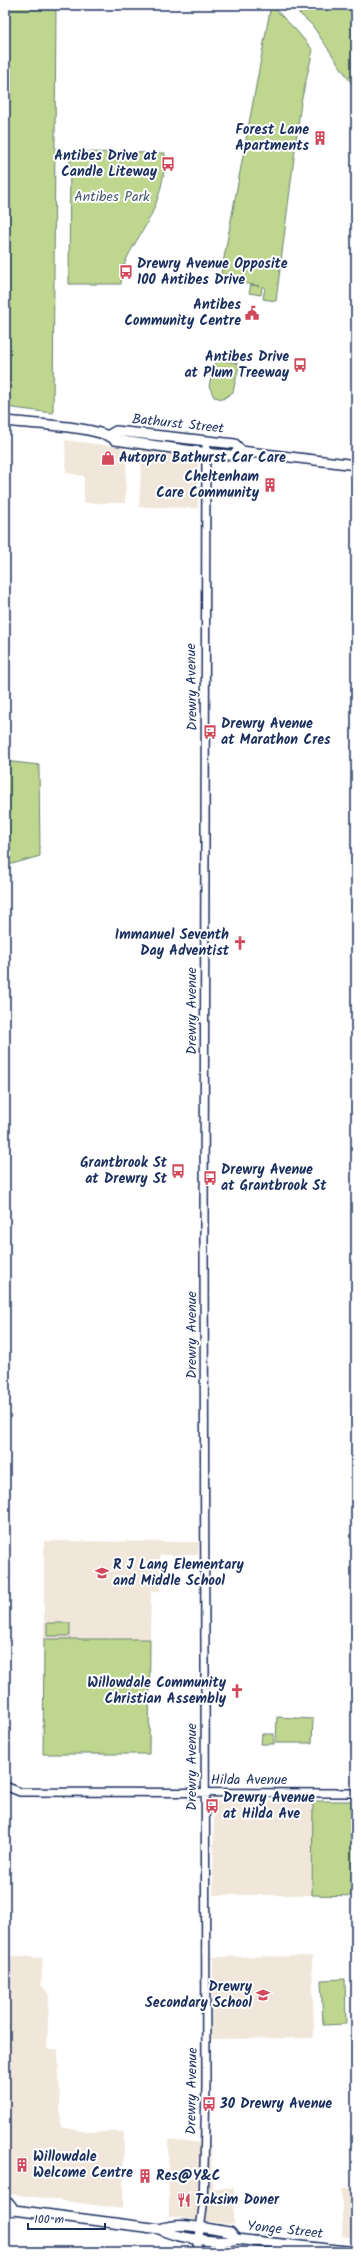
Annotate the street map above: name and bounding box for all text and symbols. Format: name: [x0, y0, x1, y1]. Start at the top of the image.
place label: Forest Lane Apartments: [235, 119, 309, 157]
building icon: Forest Lane Apartments: [312, 130, 328, 146]
place label: Antibes Drive at Candle Liteway: [54, 145, 158, 183]
bus stop icon: Antibes Drive at Candle Liteway: [160, 156, 176, 172]
park label: Antibes Park: [74, 186, 150, 208]
place label: Drewry Avenue Opposite 100 Antibes Drive: [137, 253, 288, 291]
bus stop icon: Drewry Avenue Opposite 100 Antibes Drive: [118, 264, 134, 280]
place label: Antibes Community Centre: [124, 294, 241, 332]
public building icon: Antibes Community Centre: [244, 305, 260, 321]
place label: Antibes Drive at Plum Treeway: [184, 346, 290, 384]
bus stop icon: Antibes Drive at Plum Treeway: [292, 357, 308, 373]
street label: Bathurst Street: [131, 408, 226, 440]
place label: Autopro Bathurst Car Care: [119, 447, 286, 469]
shop icon: Autopro Bathurst Car Care: [100, 450, 116, 466]
place label: Cheltenham Care Community: [156, 466, 260, 504]
building icon: Cheltenham Care Community: [262, 477, 278, 493]
street label: Drewry Avenue: [180, 642, 204, 731]
place label: Drewry Avenue at Marathon Cres: [221, 713, 331, 751]
bus stop icon: Drewry Avenue at Marathon Cres: [202, 724, 218, 740]
place label: Immanuel Seventh Day Adventist: [115, 924, 230, 962]
church icon: Immanuel Seventh Day Adventist: [232, 935, 248, 951]
street label: Drewry Avenue: [181, 967, 203, 1055]
place label: Grantbrook St at Drewry St: [80, 1152, 168, 1190]
place label: Drewry Avenue at Grantbrook St: [221, 1159, 327, 1197]
bus stop icon: Grantbrook St at Drewry St: [170, 1163, 186, 1179]
bus stop icon: Drewry Avenue at Grantbrook St: [202, 1170, 218, 1186]
street label: Drewry Avenue: [181, 1291, 203, 1379]
place label: R J Lang Elementary and Middle School: [113, 1554, 245, 1592]
school or university icon: R J Lang Elementary and Middle School: [94, 1565, 110, 1581]
place label: Willowdale Community Christian Assembly: [87, 1672, 227, 1710]
church icon: Willowdale Community Christian Assembly: [229, 1683, 245, 1699]
street label: Drewry Avenue: [181, 1723, 203, 1811]
street label: Hilda Avenue: [211, 1769, 288, 1791]
place label: Drewry Avenue at Hilda Ave: [223, 1787, 315, 1825]
bus stop icon: Drewry Avenue at Hilda Ave: [204, 1798, 220, 1814]
place label: Drewry Secondary School: [145, 1976, 253, 2014]
school or university icon: Drewry Secondary School: [255, 1987, 271, 2003]
street label: Drewry Avenue: [180, 2046, 204, 2135]
place label: 30 Drewry Avenue: [219, 2093, 332, 2115]
bus stop icon: 30 Drewry Avenue: [201, 2096, 217, 2112]
place label: Willowdale Welcome Centre: [33, 2146, 133, 2184]
building icon: Willowdale Welcome Centre: [14, 2157, 30, 2173]
place label: Res@Y&C: [156, 2165, 220, 2187]
building icon: Res@Y&C: [137, 2168, 153, 2184]
place label: Taksim Doner: [195, 2189, 280, 2211]
restaurant icon: Taksim Doner: [176, 2192, 192, 2208]
scale bar: [28, 2205, 105, 2231]
text: 100 m: [34, 2210, 65, 2229]
street label: Yonge Street: [246, 2215, 324, 2245]

